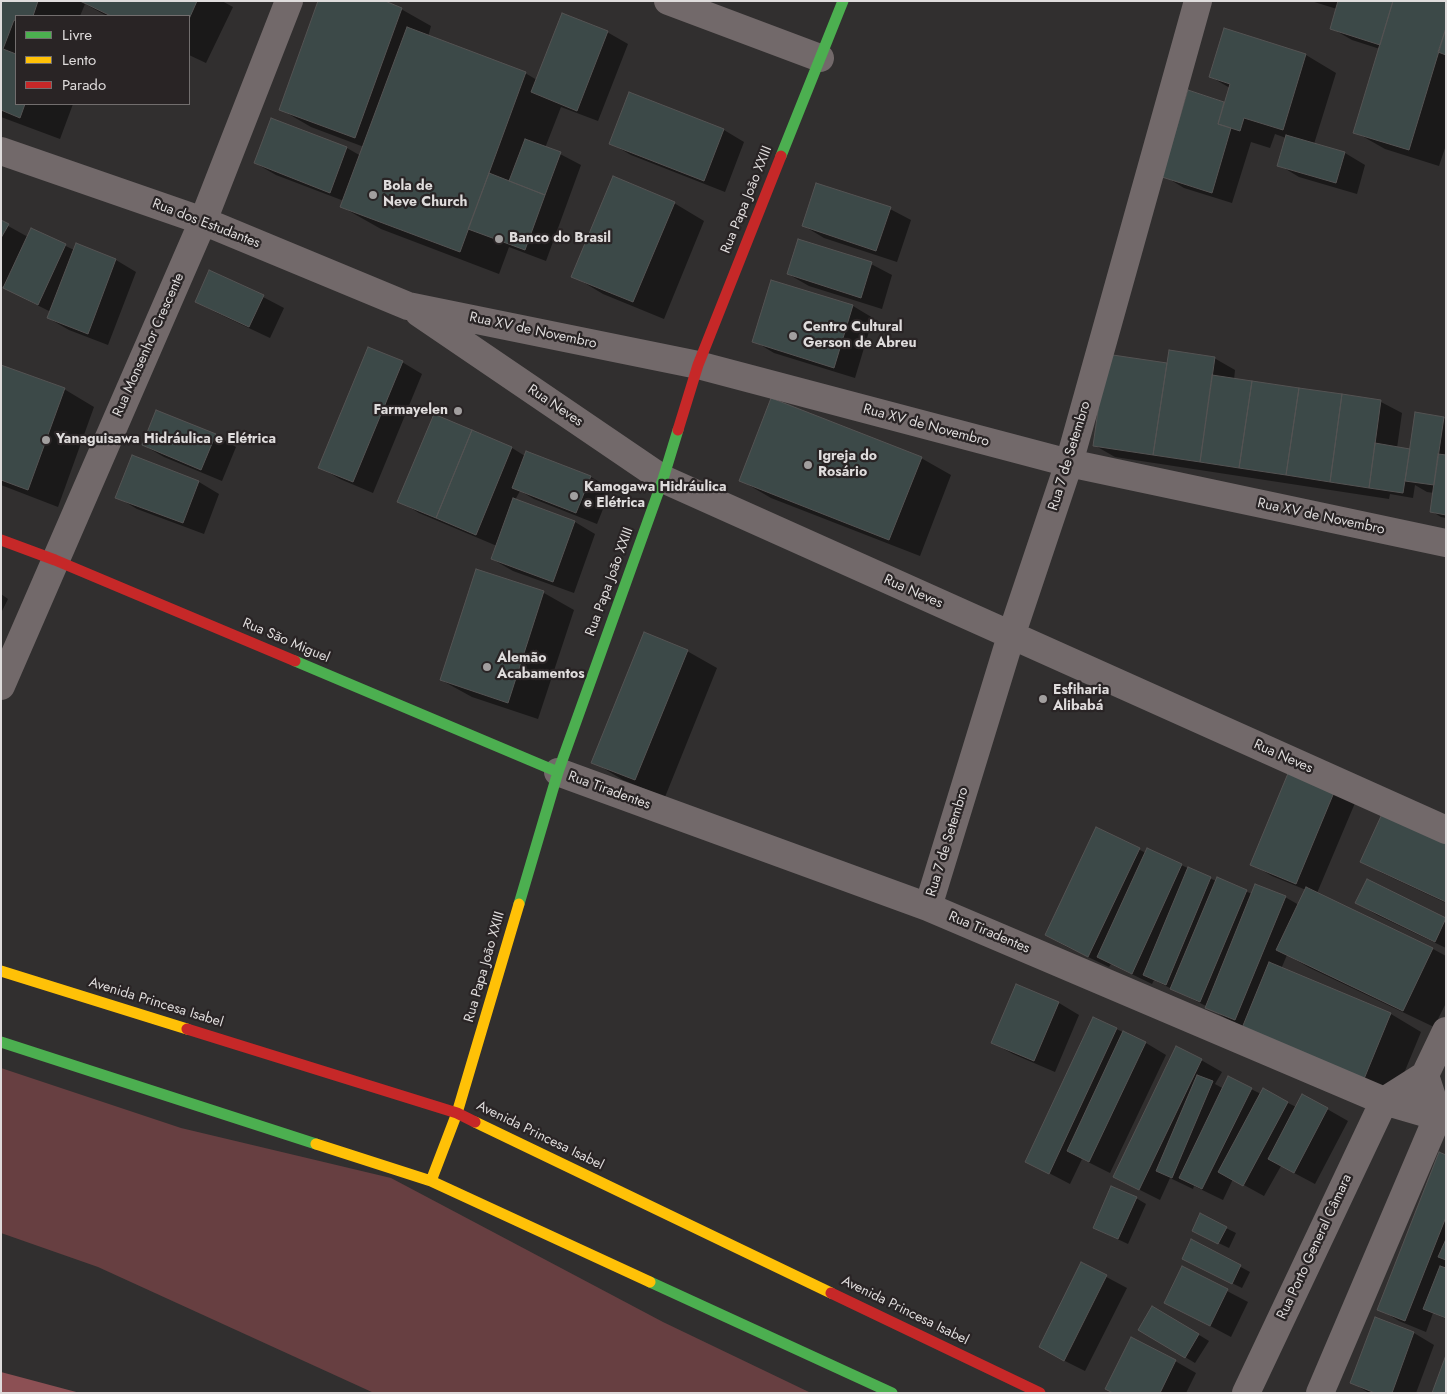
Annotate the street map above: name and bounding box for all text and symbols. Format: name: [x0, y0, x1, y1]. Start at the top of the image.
legend: [15, 15, 190, 105]
text: Livre: [62, 24, 92, 46]
text: Lento: [62, 49, 96, 71]
text: Parado: [62, 74, 106, 96]
street label: Rua Papa João XXIII: [718, 144, 776, 256]
place label: Bola de Neve Church: [383, 179, 468, 212]
marker: Bola de Neve Church: [367, 189, 379, 201]
street label: Rua dos Estudantes: [150, 196, 262, 252]
place label: Banco do Brasil: [509, 231, 611, 247]
marker: Banco do Brasil: [493, 233, 505, 245]
street label: Rua Monsenhor Crescente: [110, 271, 188, 419]
street label: Rua XV de Novembro: [468, 309, 598, 353]
place label: Centro Cultural Gerson de Abreu: [803, 320, 916, 352]
marker: Centro Cultural Gerson de Abreu: [787, 330, 799, 342]
street label: Rua Neves: [524, 381, 586, 431]
street label: Rua 7 de Setembro: [1045, 399, 1095, 513]
street label: Rua XV de Novembro: [861, 401, 991, 451]
place label: Farmayelen: [373, 403, 448, 419]
marker: Farmayelen: [452, 405, 464, 417]
place label: Yanaguisawa Hidráulica e Elétrica: [56, 432, 276, 448]
marker: Yanaguisawa Hidráulica e Elétrica: [40, 434, 52, 446]
place label: Igreja do Rosário: [818, 449, 877, 482]
marker: Igreja do Rosário: [802, 459, 814, 471]
place label: Kamogawa Hidráulica e Elétrica: [584, 480, 727, 512]
marker: Kamogawa Hidráulica e Elétrica: [568, 490, 580, 502]
street label: Rua XV de Novembro: [1256, 495, 1386, 539]
street label: Rua Papa João XXIII: [583, 525, 637, 639]
street label: Rua Neves: [881, 572, 945, 612]
street label: Rua São Miguel: [240, 615, 332, 667]
place label: Alemão Acabamentos: [497, 651, 585, 684]
marker: Alemão Acabamentos: [481, 661, 493, 673]
place label: Esfiharia Alibabá: [1053, 683, 1109, 716]
marker: Esfiharia Alibabá: [1037, 693, 1049, 705]
street label: Rua Neves: [1251, 737, 1315, 777]
street label: Rua Tiradentes: [565, 768, 653, 814]
street label: Rua 7 de Setembro: [923, 785, 973, 899]
street label: Rua Tiradentes: [946, 908, 1032, 958]
street label: Rua Papa João XXIII: [461, 910, 509, 1024]
street label: Avenida Princesa Isabel: [87, 975, 225, 1031]
street label: Avenida Princesa Isabel: [474, 1098, 606, 1174]
street label: Rua Porto General Câmara: [1274, 1172, 1356, 1322]
street label: Avenida Princesa Isabel: [839, 1273, 971, 1349]

